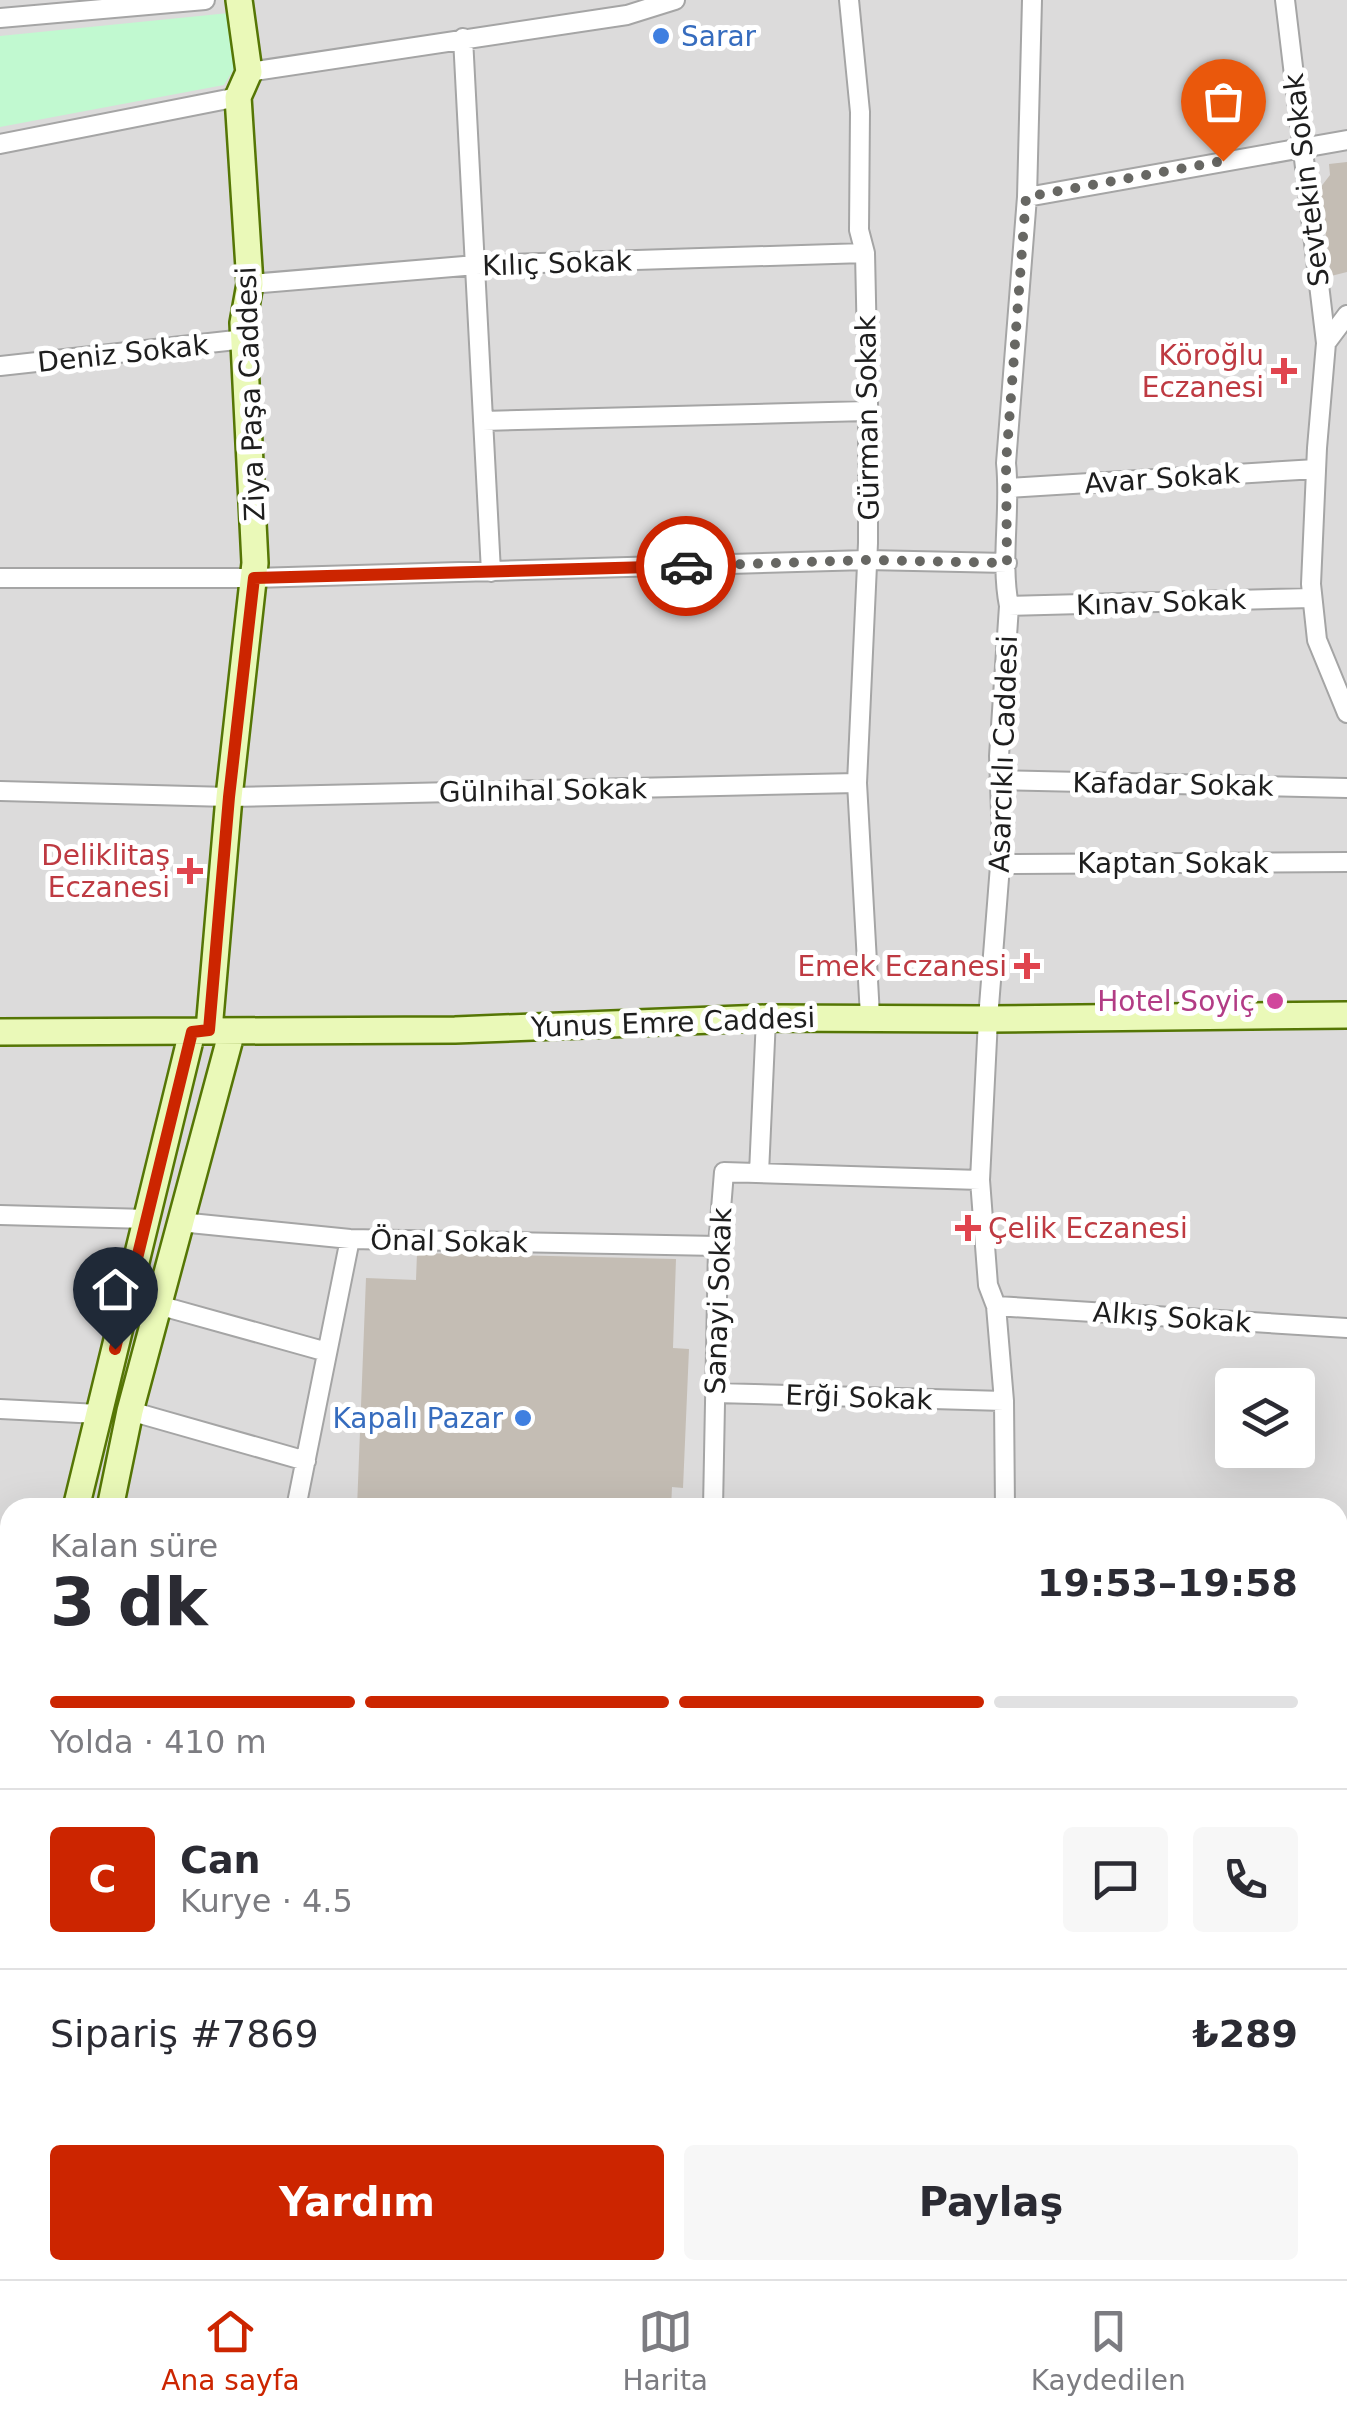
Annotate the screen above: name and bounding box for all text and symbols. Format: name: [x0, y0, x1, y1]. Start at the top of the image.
place label: Sarar: [681, 20, 757, 53]
marker: Sarar: [650, 25, 672, 47]
pin: [1181, 59, 1266, 162]
street label: Sevtekin Sokak: [1277, 71, 1336, 288]
icon: bag: [1196, 74, 1251, 129]
street label: Kılıç Sokak: [481, 244, 633, 283]
street label: Ziya Paşa Caddesi: [230, 266, 271, 522]
street label: Gürman Sokak: [849, 314, 886, 521]
street label: Deniz Sokak: [36, 328, 211, 379]
place label: Köroğlu Eczanesi: [1142, 339, 1264, 404]
marker: Köroğlu Eczanesi: [1273, 360, 1295, 382]
street label: Avar Sokak: [1083, 457, 1242, 500]
courier: [636, 516, 736, 616]
icon: car: [659, 539, 714, 594]
street label: Kınav Sokak: [1075, 583, 1248, 622]
street label: Asarcıklı Caddesi: [983, 635, 1024, 873]
street label: Kafadar Sokak: [1072, 766, 1275, 803]
street label: Gülnihal Sokak: [439, 772, 648, 809]
place label: Deliklitaş Eczanesi: [41, 839, 170, 904]
street label: Kaptan Sokak: [1077, 847, 1270, 880]
marker: Deliklitaş Eczanesi: [179, 860, 201, 882]
place label: Emek Eczanesi: [797, 950, 1007, 983]
marker: Emek Eczanesi: [1016, 955, 1038, 977]
place label: Hotel Soyiç: [1097, 985, 1255, 1018]
marker: Hotel Soyiç: [1264, 990, 1286, 1012]
street label: Yunus Emre Caddesi: [529, 1001, 816, 1044]
street label: Sanayi Sokak: [699, 1206, 738, 1395]
place label: Çelik Eczanesi: [988, 1212, 1188, 1245]
marker: Çelik Eczanesi: [957, 1217, 979, 1239]
street label: Önal Sokak: [370, 1223, 529, 1259]
pin: [73, 1247, 158, 1350]
icon: home: [88, 1262, 143, 1317]
street label: Alkış Sokak: [1092, 1296, 1253, 1340]
map controls: [1215, 1368, 1315, 1468]
button: layers: [1215, 1368, 1315, 1468]
street label: Erği Sokak: [785, 1378, 934, 1417]
place label: Kapalı Pazar: [332, 1402, 503, 1435]
marker: Kapalı Pazar: [512, 1407, 534, 1429]
text: Kalan süre: [50, 1527, 218, 1565]
text: 19:53–19:58: [1037, 1561, 1298, 1605]
text: 3 dk: [50, 1565, 208, 1640]
text: Yolda · 410 m: [50, 1723, 267, 1761]
button: chat: [1063, 1827, 1168, 1932]
button: phone: [1193, 1827, 1298, 1932]
text: Can: [180, 1838, 261, 1882]
text: C: [89, 1857, 116, 1901]
text: Kurye · 4.5: [180, 1882, 353, 1920]
text: Sipariş #7869: [50, 2012, 319, 2056]
text: ₺289: [1192, 2012, 1298, 2056]
button: Yardım: [50, 2145, 664, 2260]
button: Paylaş: [684, 2145, 1298, 2260]
tab: Ana sayfa: [161, 2304, 300, 2397]
tab: Harita: [622, 2304, 708, 2397]
tab: Kaydedilen: [1031, 2304, 1186, 2397]

